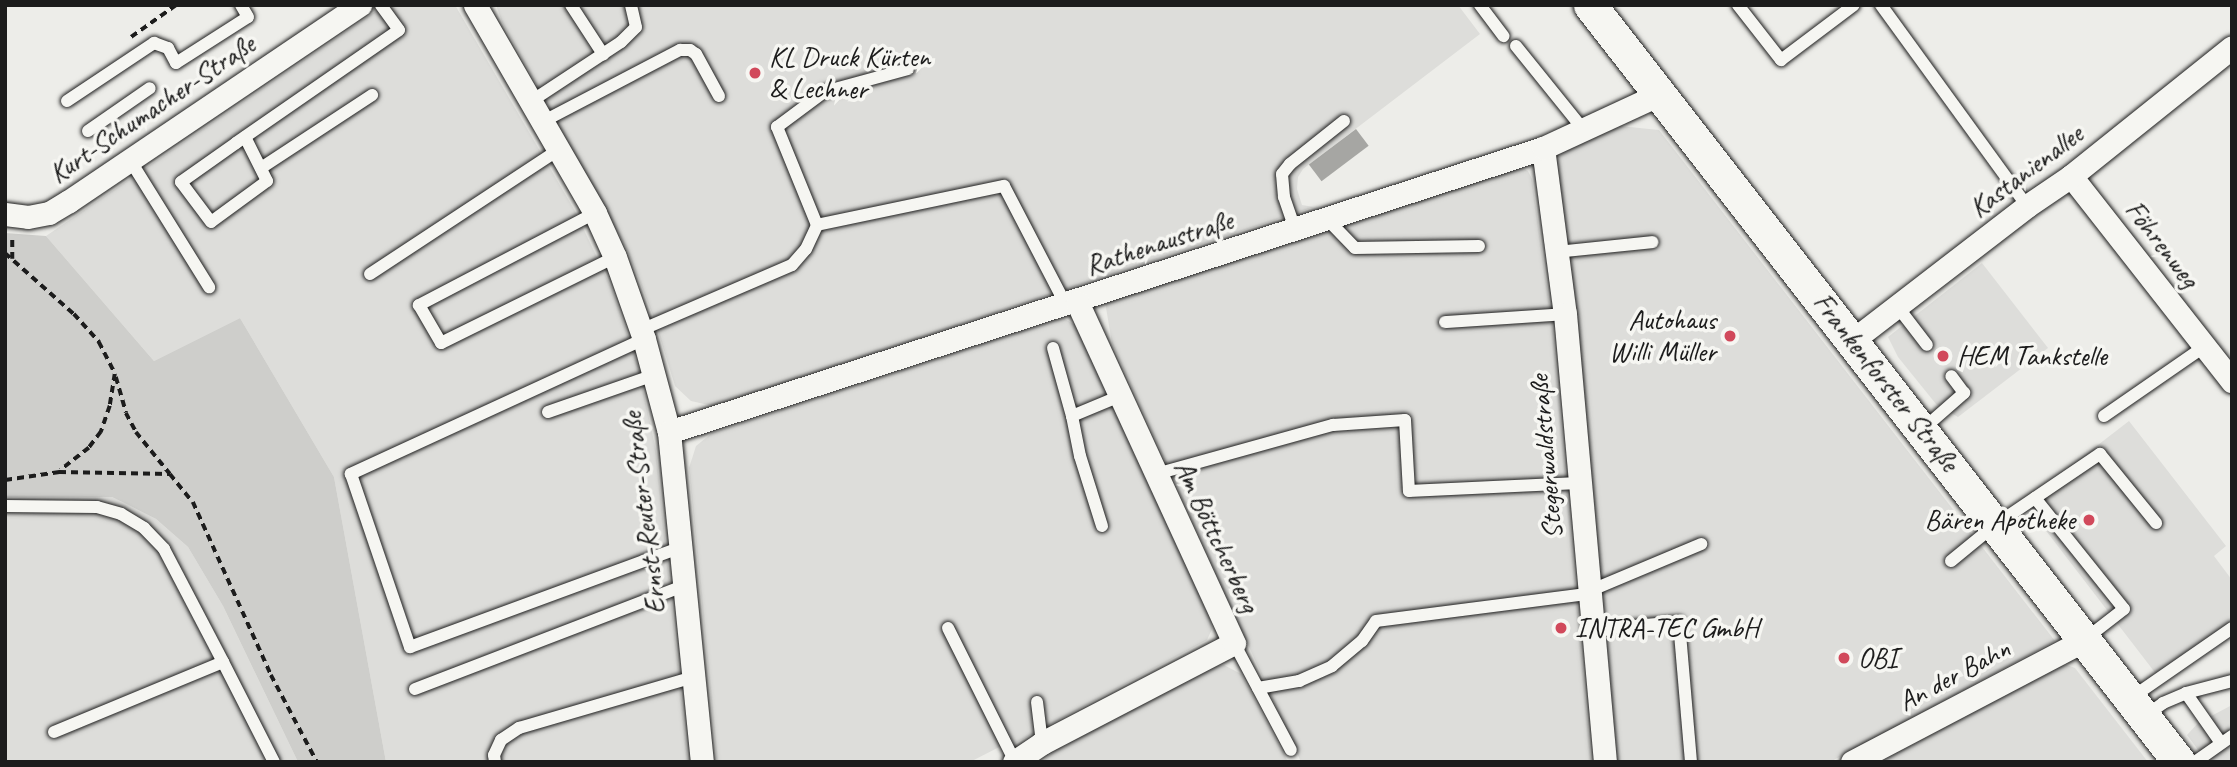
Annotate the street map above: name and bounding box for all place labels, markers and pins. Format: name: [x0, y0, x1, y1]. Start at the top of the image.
place label: KL Druck Kürten & Lechner: [769, 40, 930, 106]
marker: KL Druck Kürten & Lechner: [747, 65, 763, 81]
place label: Autohaus Willi Müller: [1609, 303, 1716, 369]
marker: Autohaus Willi Müller: [1722, 328, 1738, 344]
place label: HEM Tankstelle: [1957, 339, 2106, 373]
marker: HEM Tankstelle: [1935, 348, 1951, 364]
place label: Bären Apotheke: [1925, 503, 2075, 537]
marker: Bären Apotheke: [2081, 512, 2097, 528]
place label: INTRA-TEC GmbH: [1575, 611, 1758, 645]
marker: INTRA-TEC GmbH: [1553, 620, 1569, 636]
place label: OBI: [1858, 641, 1897, 675]
marker: OBI: [1836, 650, 1852, 666]

